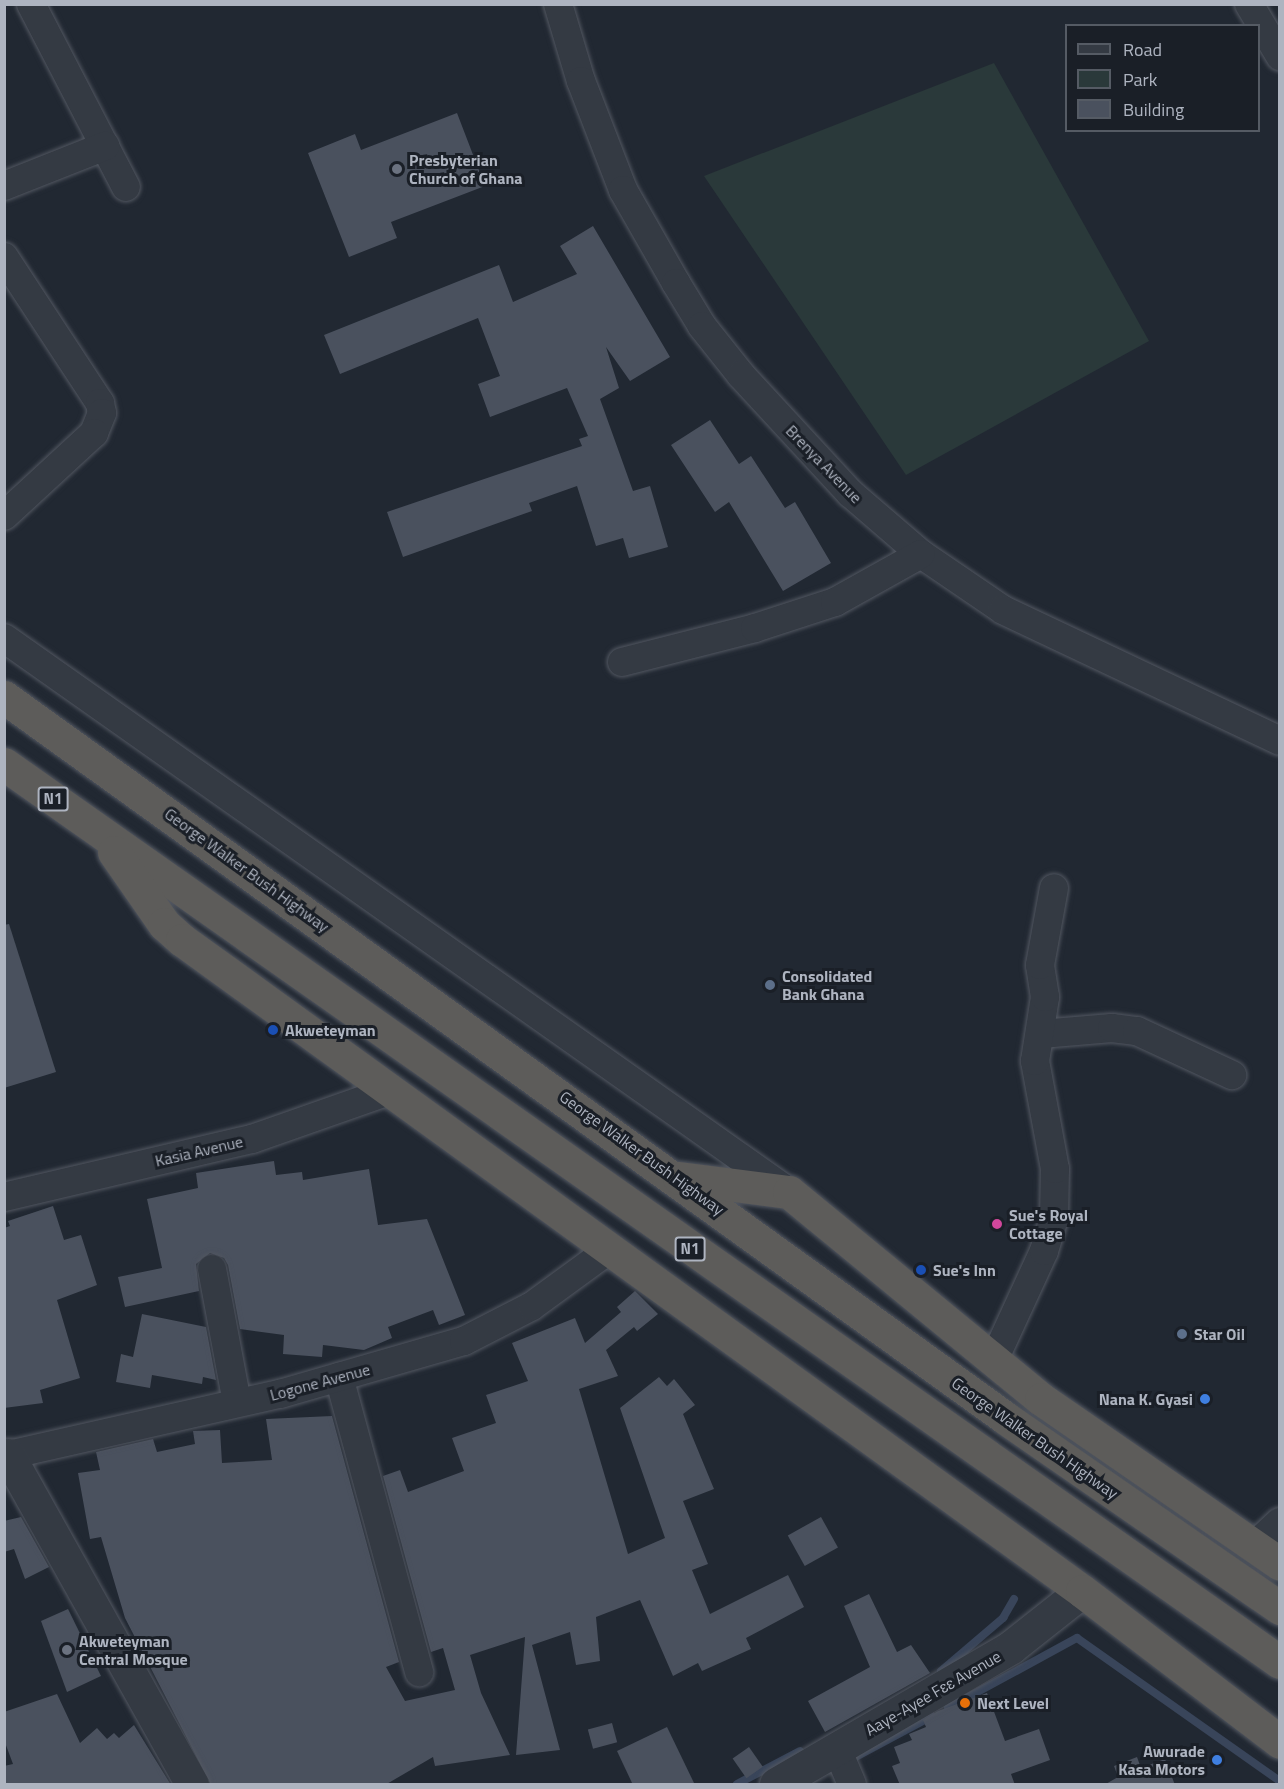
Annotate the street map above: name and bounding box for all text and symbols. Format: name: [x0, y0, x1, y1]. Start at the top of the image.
legend: [1065, 24, 1260, 132]
text: Road: [1123, 36, 1162, 63]
text: Park: [1123, 66, 1157, 93]
text: Building: [1123, 96, 1184, 123]
place label: Presbyterian Church of Ghana: [409, 150, 522, 188]
marker: Presbyterian Church of Ghana: [390, 162, 404, 176]
street label: Brenya Avenue: [782, 421, 866, 507]
road number: N1: [36, 787, 70, 811]
street label: George Walker Bush Highway: [161, 804, 333, 936]
place label: Consolidated Bank Ghana: [782, 966, 872, 1004]
marker: Consolidated Bank Ghana: [763, 978, 777, 992]
place label: Akweteyman: [285, 1020, 376, 1040]
marker: Akweteyman: [266, 1023, 280, 1037]
street label: George Walker Bush Highway: [556, 1087, 728, 1219]
street label: Kasia Avenue: [153, 1132, 245, 1170]
place label: Sue's Royal Cottage: [1009, 1205, 1088, 1243]
marker: Sue's Royal Cottage: [990, 1217, 1004, 1231]
road number: N1: [674, 1237, 706, 1261]
place label: Sue's Inn: [933, 1260, 996, 1280]
marker: Sue's Inn: [914, 1263, 928, 1277]
place label: Star Oil: [1194, 1324, 1245, 1344]
marker: Star Oil: [1175, 1327, 1189, 1341]
street label: Logone Avenue: [268, 1359, 372, 1405]
street label: George Walker Bush Highway: [948, 1373, 1122, 1503]
place label: Nana K. Gyasi: [1099, 1389, 1193, 1409]
marker: Nana K. Gyasi: [1198, 1392, 1212, 1406]
place label: Akweteyman Central Mosque: [79, 1631, 188, 1669]
marker: Akweteyman Central Mosque: [60, 1643, 74, 1657]
street label: Aaye-Ayee Fɛɛ Avenue: [862, 1646, 1004, 1740]
place label: Next Level: [977, 1693, 1049, 1713]
marker: Next Level: [958, 1696, 972, 1710]
place label: Awurade Kasa Motors: [1118, 1741, 1205, 1779]
marker: Awurade Kasa Motors: [1210, 1753, 1224, 1767]

